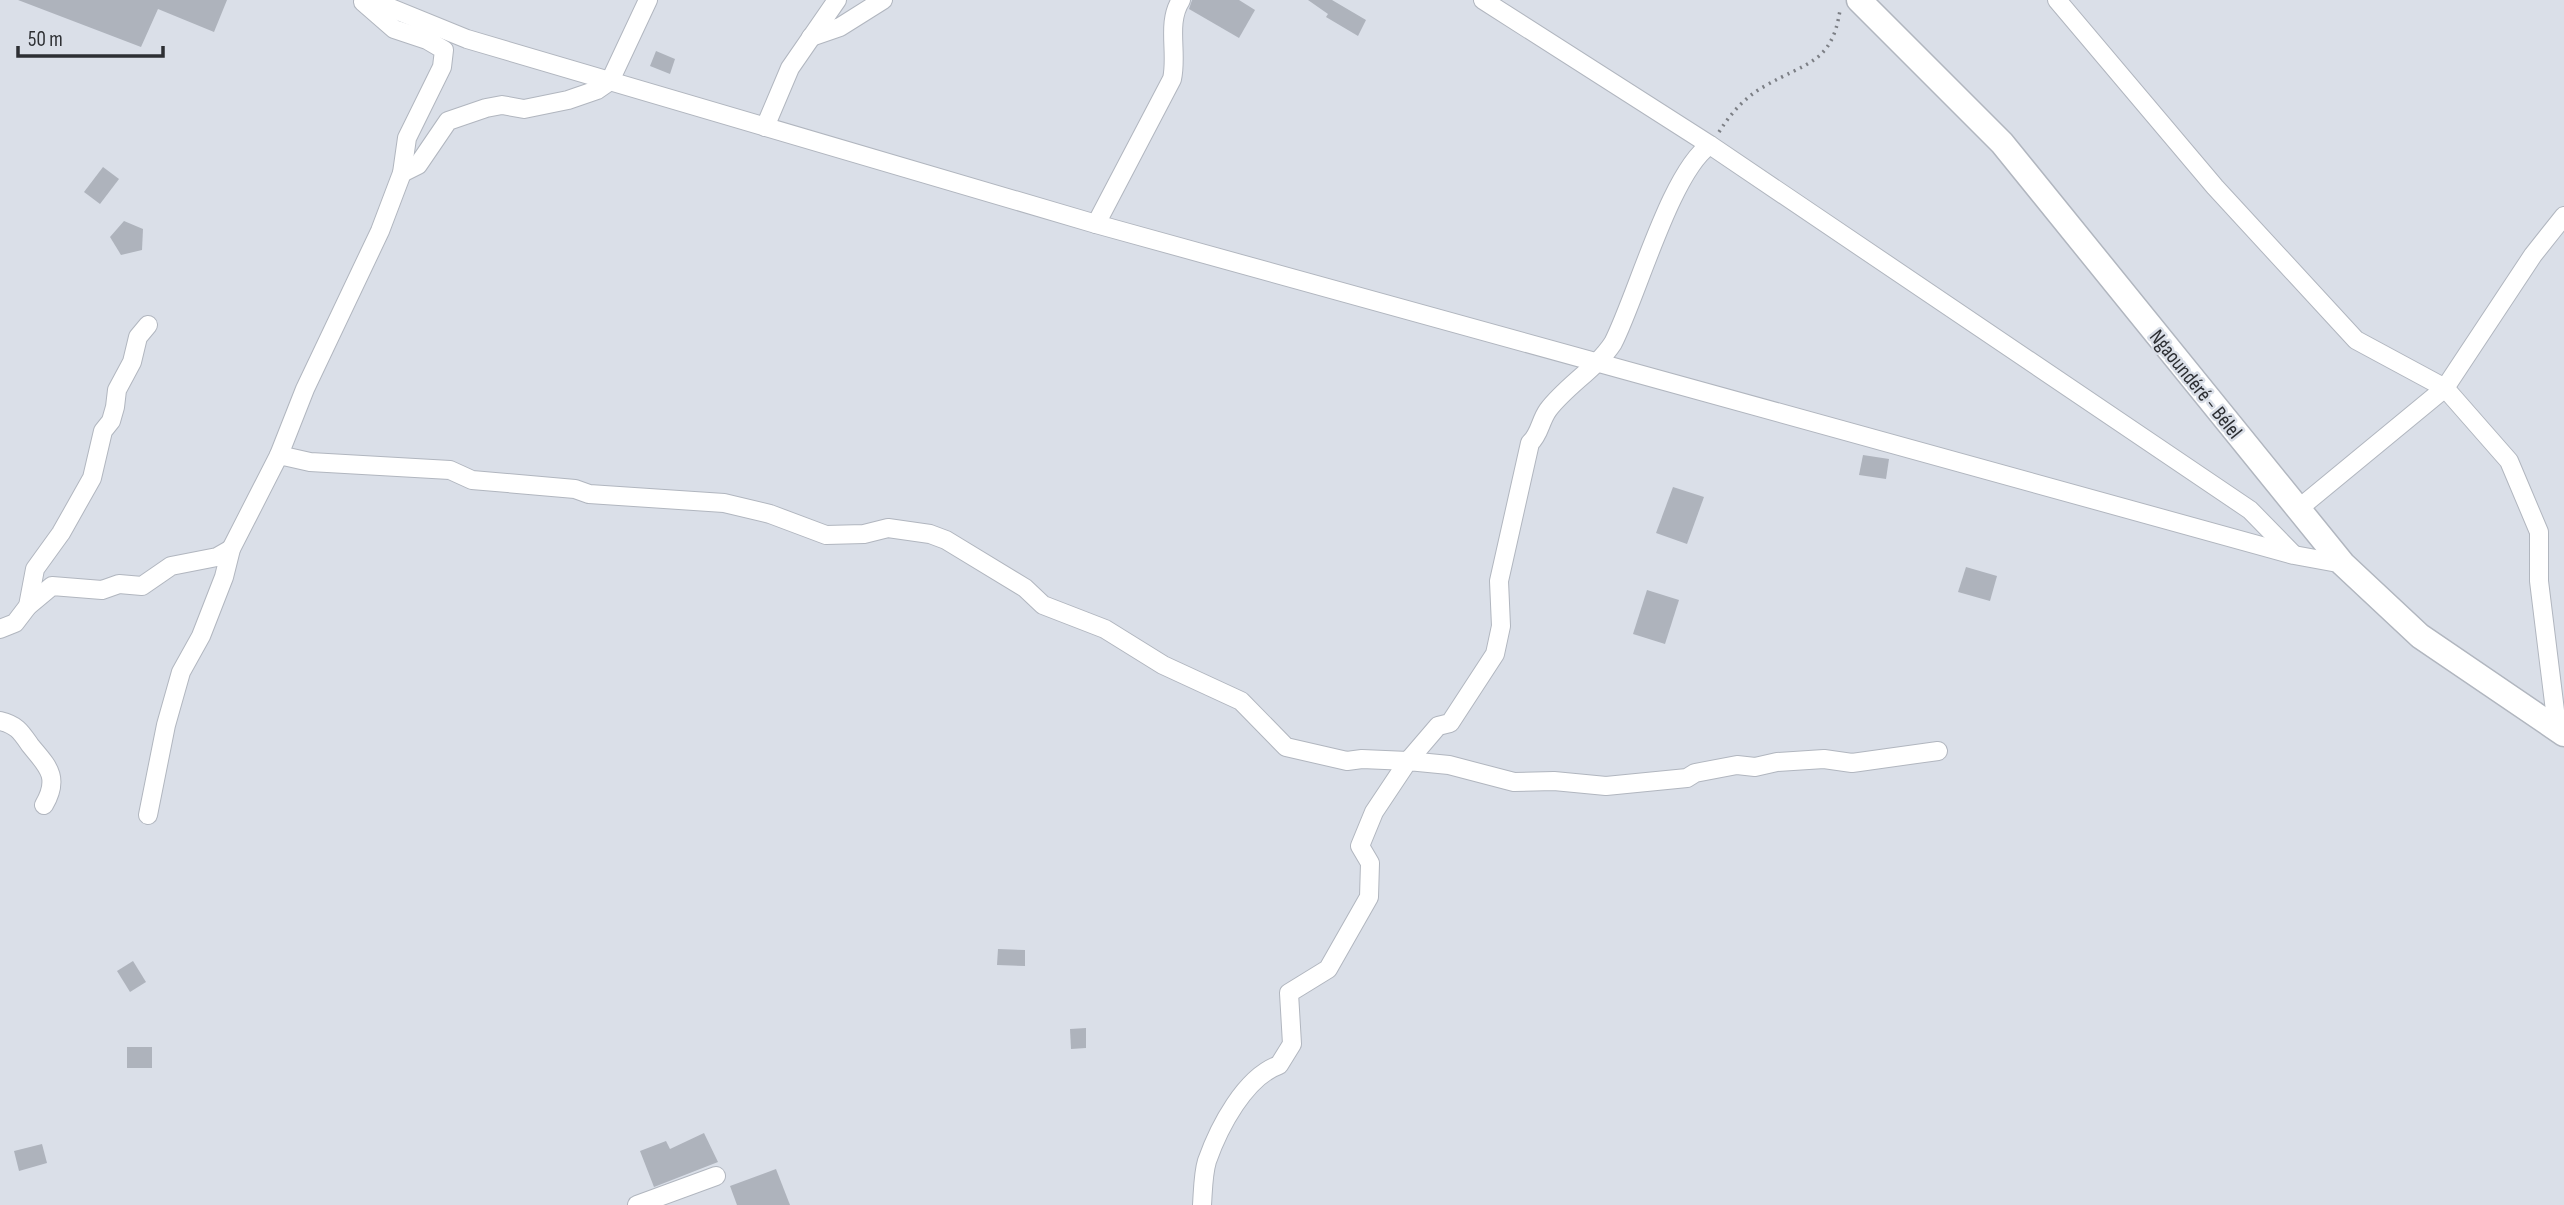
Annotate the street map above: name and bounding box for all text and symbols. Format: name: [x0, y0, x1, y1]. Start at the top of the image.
scale bar: [18, 14, 163, 58]
text: 50 m: [28, 27, 63, 52]
street label: Ngaoundéré - Bélel: [2144, 325, 2247, 444]

